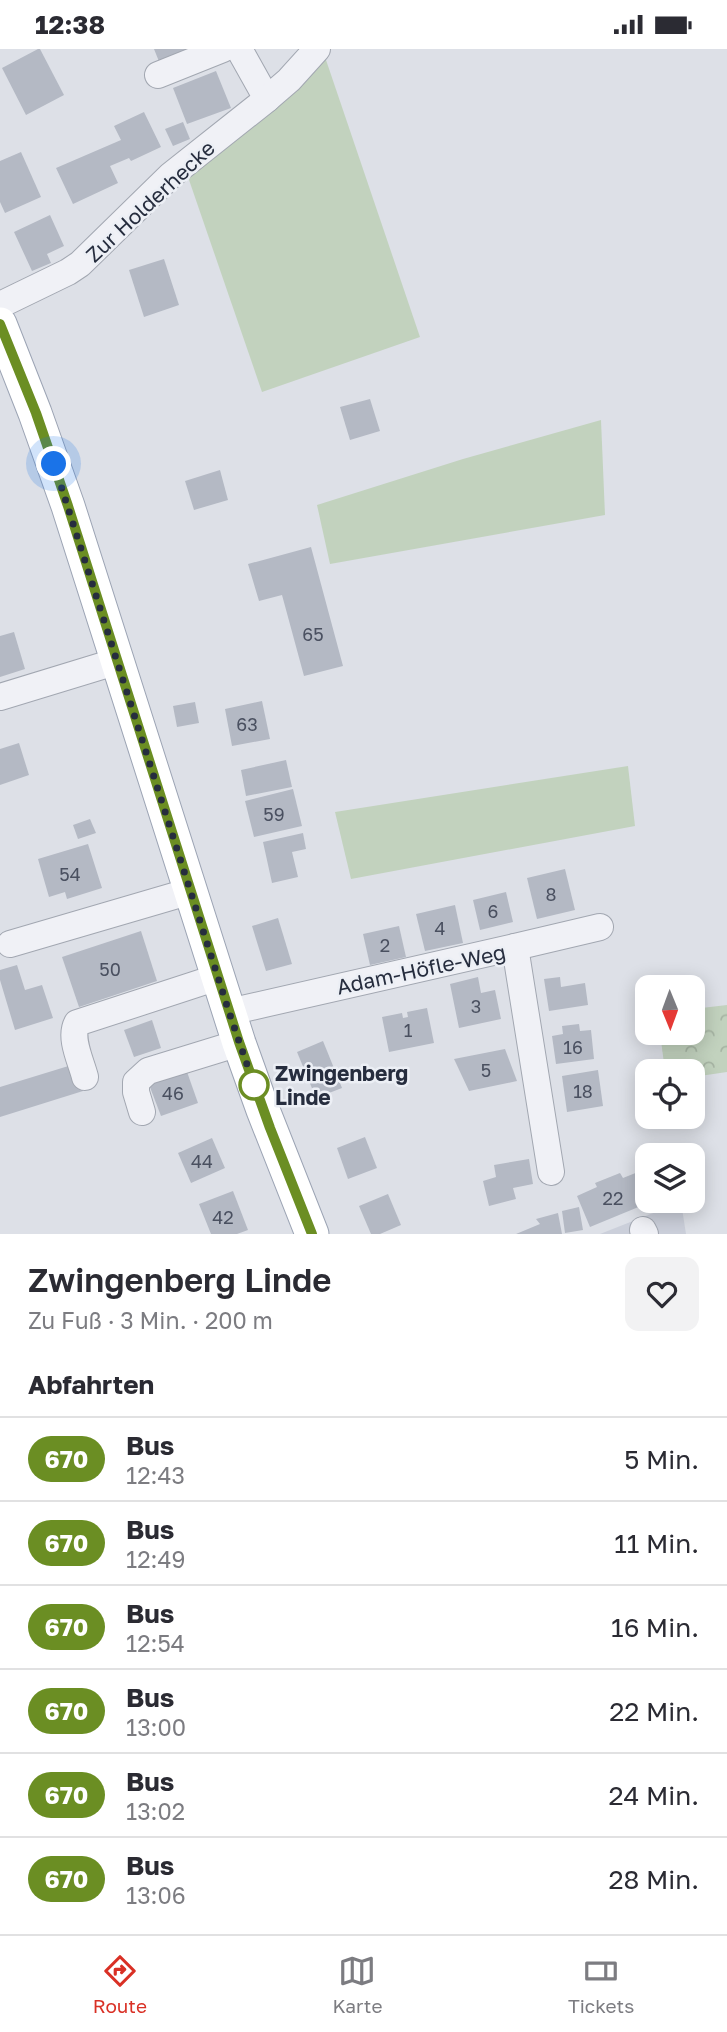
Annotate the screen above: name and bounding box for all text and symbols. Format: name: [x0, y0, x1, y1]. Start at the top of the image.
text: 12:38: [35, 9, 105, 40]
street label: Zur Holderhecke: [80, 135, 220, 267]
your location: [36, 446, 71, 481]
house number: 65: [302, 623, 324, 645]
house number: 63: [236, 713, 258, 735]
house number: 59: [263, 803, 285, 825]
house number: 54: [59, 863, 81, 885]
house number: 8: [546, 883, 556, 905]
house number: 6: [488, 900, 498, 922]
house number: 4: [435, 917, 446, 939]
house number: 2: [380, 934, 390, 956]
street label: Adam-Höfle-Weg: [334, 938, 508, 1000]
house number: 50: [99, 958, 121, 980]
north arrow: [635, 975, 705, 1045]
map controls: [635, 975, 705, 1213]
house number: 3: [471, 995, 481, 1017]
house number: 1: [404, 1019, 413, 1041]
house number: 16: [563, 1036, 583, 1058]
house number: 5: [481, 1059, 491, 1081]
button: locate: [635, 1059, 705, 1129]
place label: Zwingenberg Linde: [275, 1060, 408, 1110]
marker: Zwingenberg Linde: [239, 1070, 269, 1100]
house number: 18: [573, 1080, 593, 1102]
house number: 46: [162, 1082, 184, 1104]
button: layers: [635, 1143, 705, 1213]
house number: 44: [191, 1150, 213, 1172]
house number: 22: [603, 1187, 623, 1209]
house number: 42: [212, 1206, 234, 1228]
button: heart: [625, 1257, 699, 1331]
text: Zwingenberg Linde: [28, 1260, 331, 1299]
text: Zu Fuß · 3 Min. · 200 m: [28, 1306, 273, 1334]
text: Abfahrten: [28, 1369, 154, 1400]
text: Bus: [126, 1430, 174, 1461]
text: 670: [45, 1444, 88, 1473]
text: 5 Min.: [624, 1444, 699, 1475]
text: 12:43: [126, 1461, 185, 1489]
text: Bus: [126, 1514, 174, 1545]
text: 670: [45, 1528, 88, 1557]
text: 11 Min.: [614, 1528, 699, 1559]
text: 12:49: [126, 1545, 185, 1573]
text: Bus: [126, 1598, 174, 1629]
text: 670: [45, 1612, 88, 1641]
text: 16 Min.: [611, 1612, 699, 1643]
text: 12:54: [126, 1629, 185, 1657]
text: Bus: [126, 1682, 174, 1713]
text: 670: [45, 1696, 88, 1725]
text: 22 Min.: [609, 1696, 699, 1727]
text: 13:00: [126, 1713, 186, 1741]
text: Bus: [126, 1766, 174, 1797]
text: 670: [45, 1780, 88, 1809]
text: 24 Min.: [608, 1780, 699, 1811]
text: 13:02: [126, 1797, 185, 1825]
text: Bus: [126, 1850, 174, 1881]
text: 670: [45, 1864, 88, 1893]
text: 28 Min.: [608, 1864, 699, 1895]
text: 13:06: [126, 1881, 186, 1909]
tab: Route: [93, 1952, 147, 2017]
tab: Karte: [332, 1952, 383, 2017]
tab: Tickets: [568, 1952, 634, 2017]

